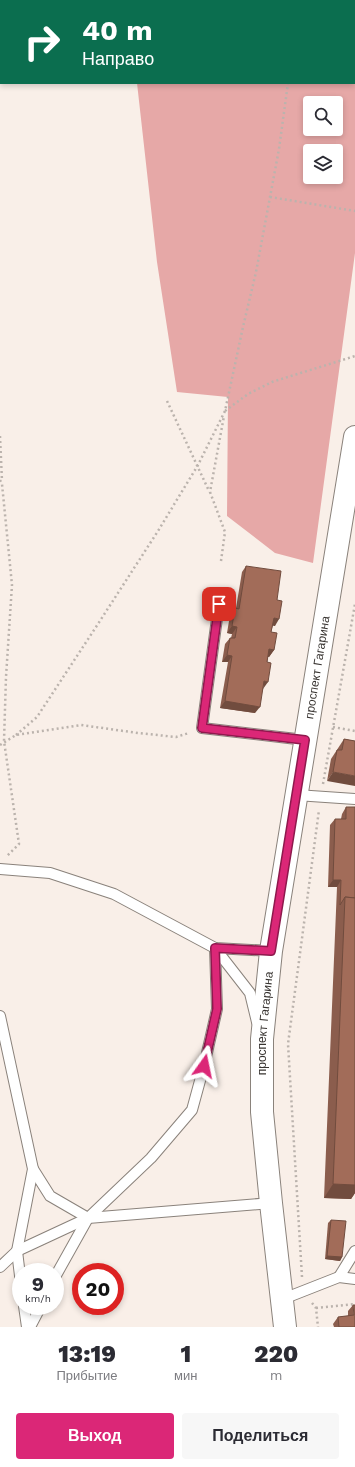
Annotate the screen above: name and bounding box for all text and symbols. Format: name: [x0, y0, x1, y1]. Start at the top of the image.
text: 40 m: [82, 14, 152, 47]
icon: right: [16, 16, 68, 68]
text: Направо: [82, 48, 154, 69]
map controls: [303, 96, 343, 184]
button: search: [303, 96, 343, 136]
button: layers: [303, 144, 343, 184]
pin: [202, 587, 236, 621]
icon: arrive: [208, 593, 230, 615]
street label: проспект Гагарина: [302, 615, 333, 720]
street label: проспект Гагарина: [255, 971, 276, 1075]
position arrow: [183, 1045, 225, 1087]
speed limit sign: 20: [72, 1263, 124, 1315]
text: 9: [32, 1272, 44, 1296]
text: km/h: [25, 1293, 51, 1304]
text: 13:19: [58, 1340, 116, 1368]
text: 1: [180, 1340, 191, 1368]
text: 220: [254, 1340, 298, 1368]
text: Прибытие: [57, 1368, 118, 1383]
text: мин: [174, 1368, 197, 1383]
text: m: [270, 1368, 282, 1383]
button: Выход: [16, 1413, 174, 1459]
button: Поделиться: [182, 1413, 339, 1459]

